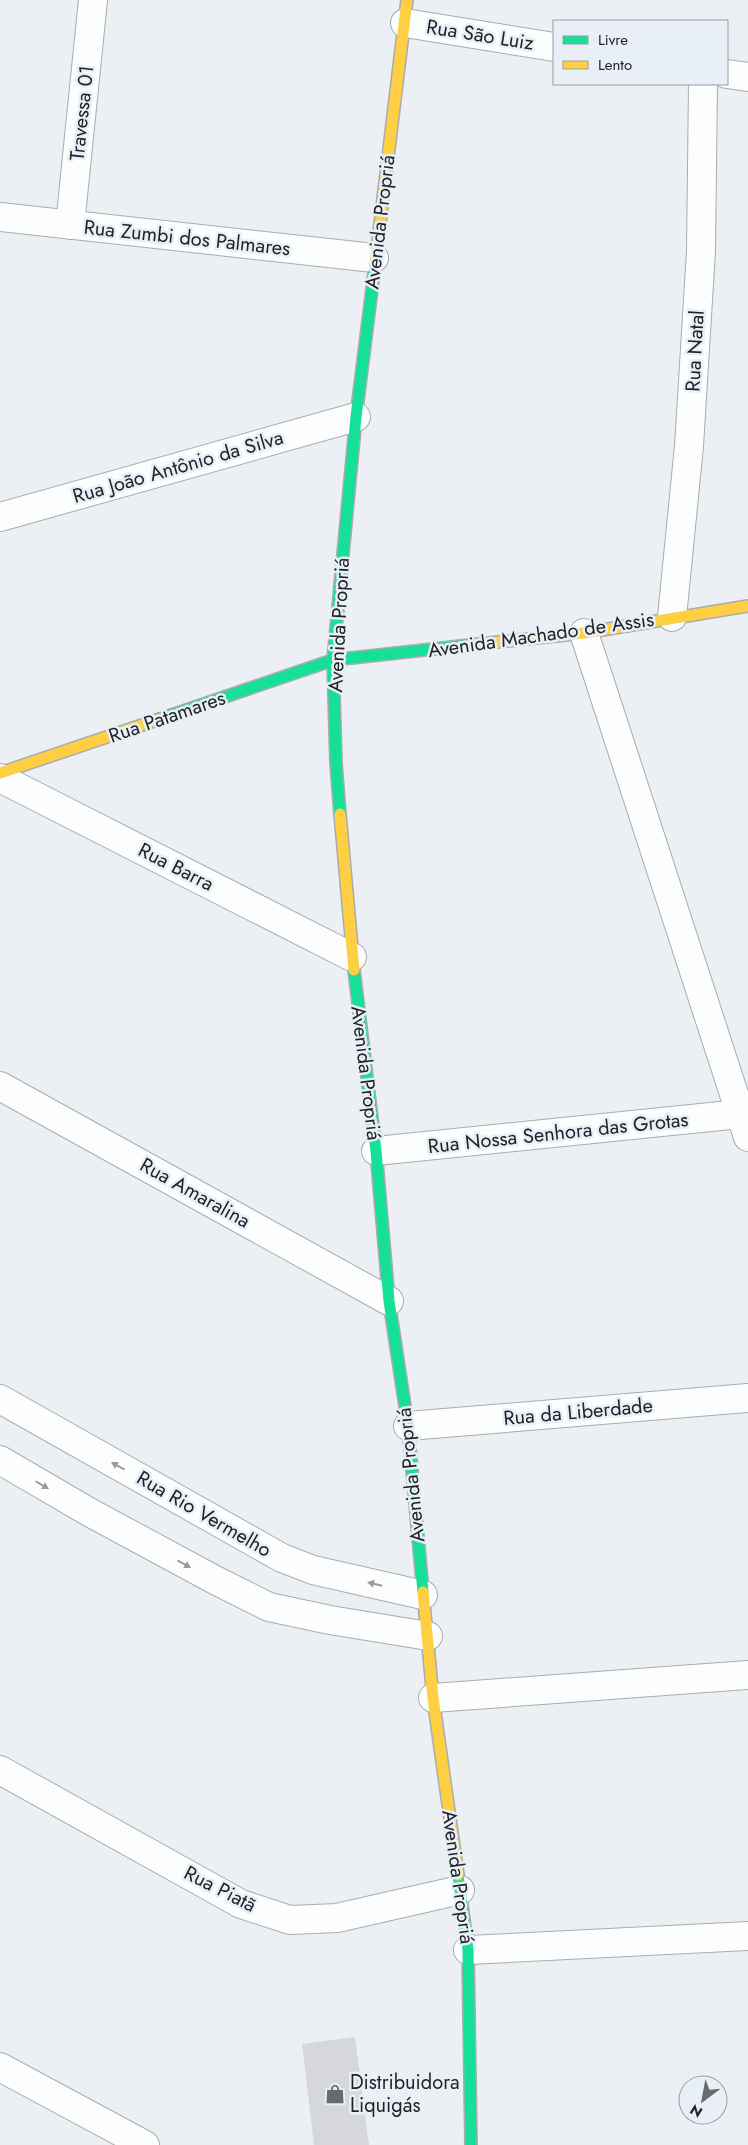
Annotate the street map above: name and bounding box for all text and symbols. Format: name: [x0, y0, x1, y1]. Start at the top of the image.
street label: Rua São Luiz: [424, 12, 536, 58]
legend: [553, 20, 728, 85]
text: Livre: [598, 29, 628, 51]
text: Lento: [598, 54, 632, 76]
street label: Travessa 01: [63, 64, 101, 162]
street label: Avenida Propriá: [357, 153, 403, 291]
street label: Rua Zumbi dos Palmares: [82, 213, 292, 263]
street label: Rua Natal: [678, 310, 712, 392]
street label: Rua João Antônio da Silva: [69, 423, 287, 511]
street label: Avenida Propriá: [321, 557, 357, 693]
street label: Avenida Machado de Assis: [426, 605, 656, 665]
street label: Rua Patamares: [105, 683, 229, 751]
street label: Rua Barra: [133, 836, 219, 898]
street label: Avenida Propriá: [343, 1004, 389, 1142]
street label: Rua Nossa Senhora das Grotas: [426, 1105, 690, 1161]
street label: Rua Amaralina: [135, 1151, 255, 1235]
street label: Rua da Liberdade: [502, 1391, 654, 1433]
street label: Avenida Propriá: [390, 1406, 432, 1544]
one-way arrow: [112, 1461, 125, 1470]
street label: Rua Rio Vermelho: [131, 1464, 277, 1564]
one-way arrow: [36, 1480, 49, 1489]
one-way arrow: [177, 1559, 191, 1568]
one-way arrow: [368, 1580, 383, 1588]
street label: Avenida Propriá: [434, 1808, 482, 1946]
street label: Rua Piatã: [179, 1858, 261, 1920]
place label: Distribuidora Liquigás: [350, 2068, 460, 2120]
north arrow: [678, 2075, 728, 2125]
shop icon: Distribuidora Liquigás: [324, 2083, 346, 2105]
text: N: [686, 2100, 706, 2122]

